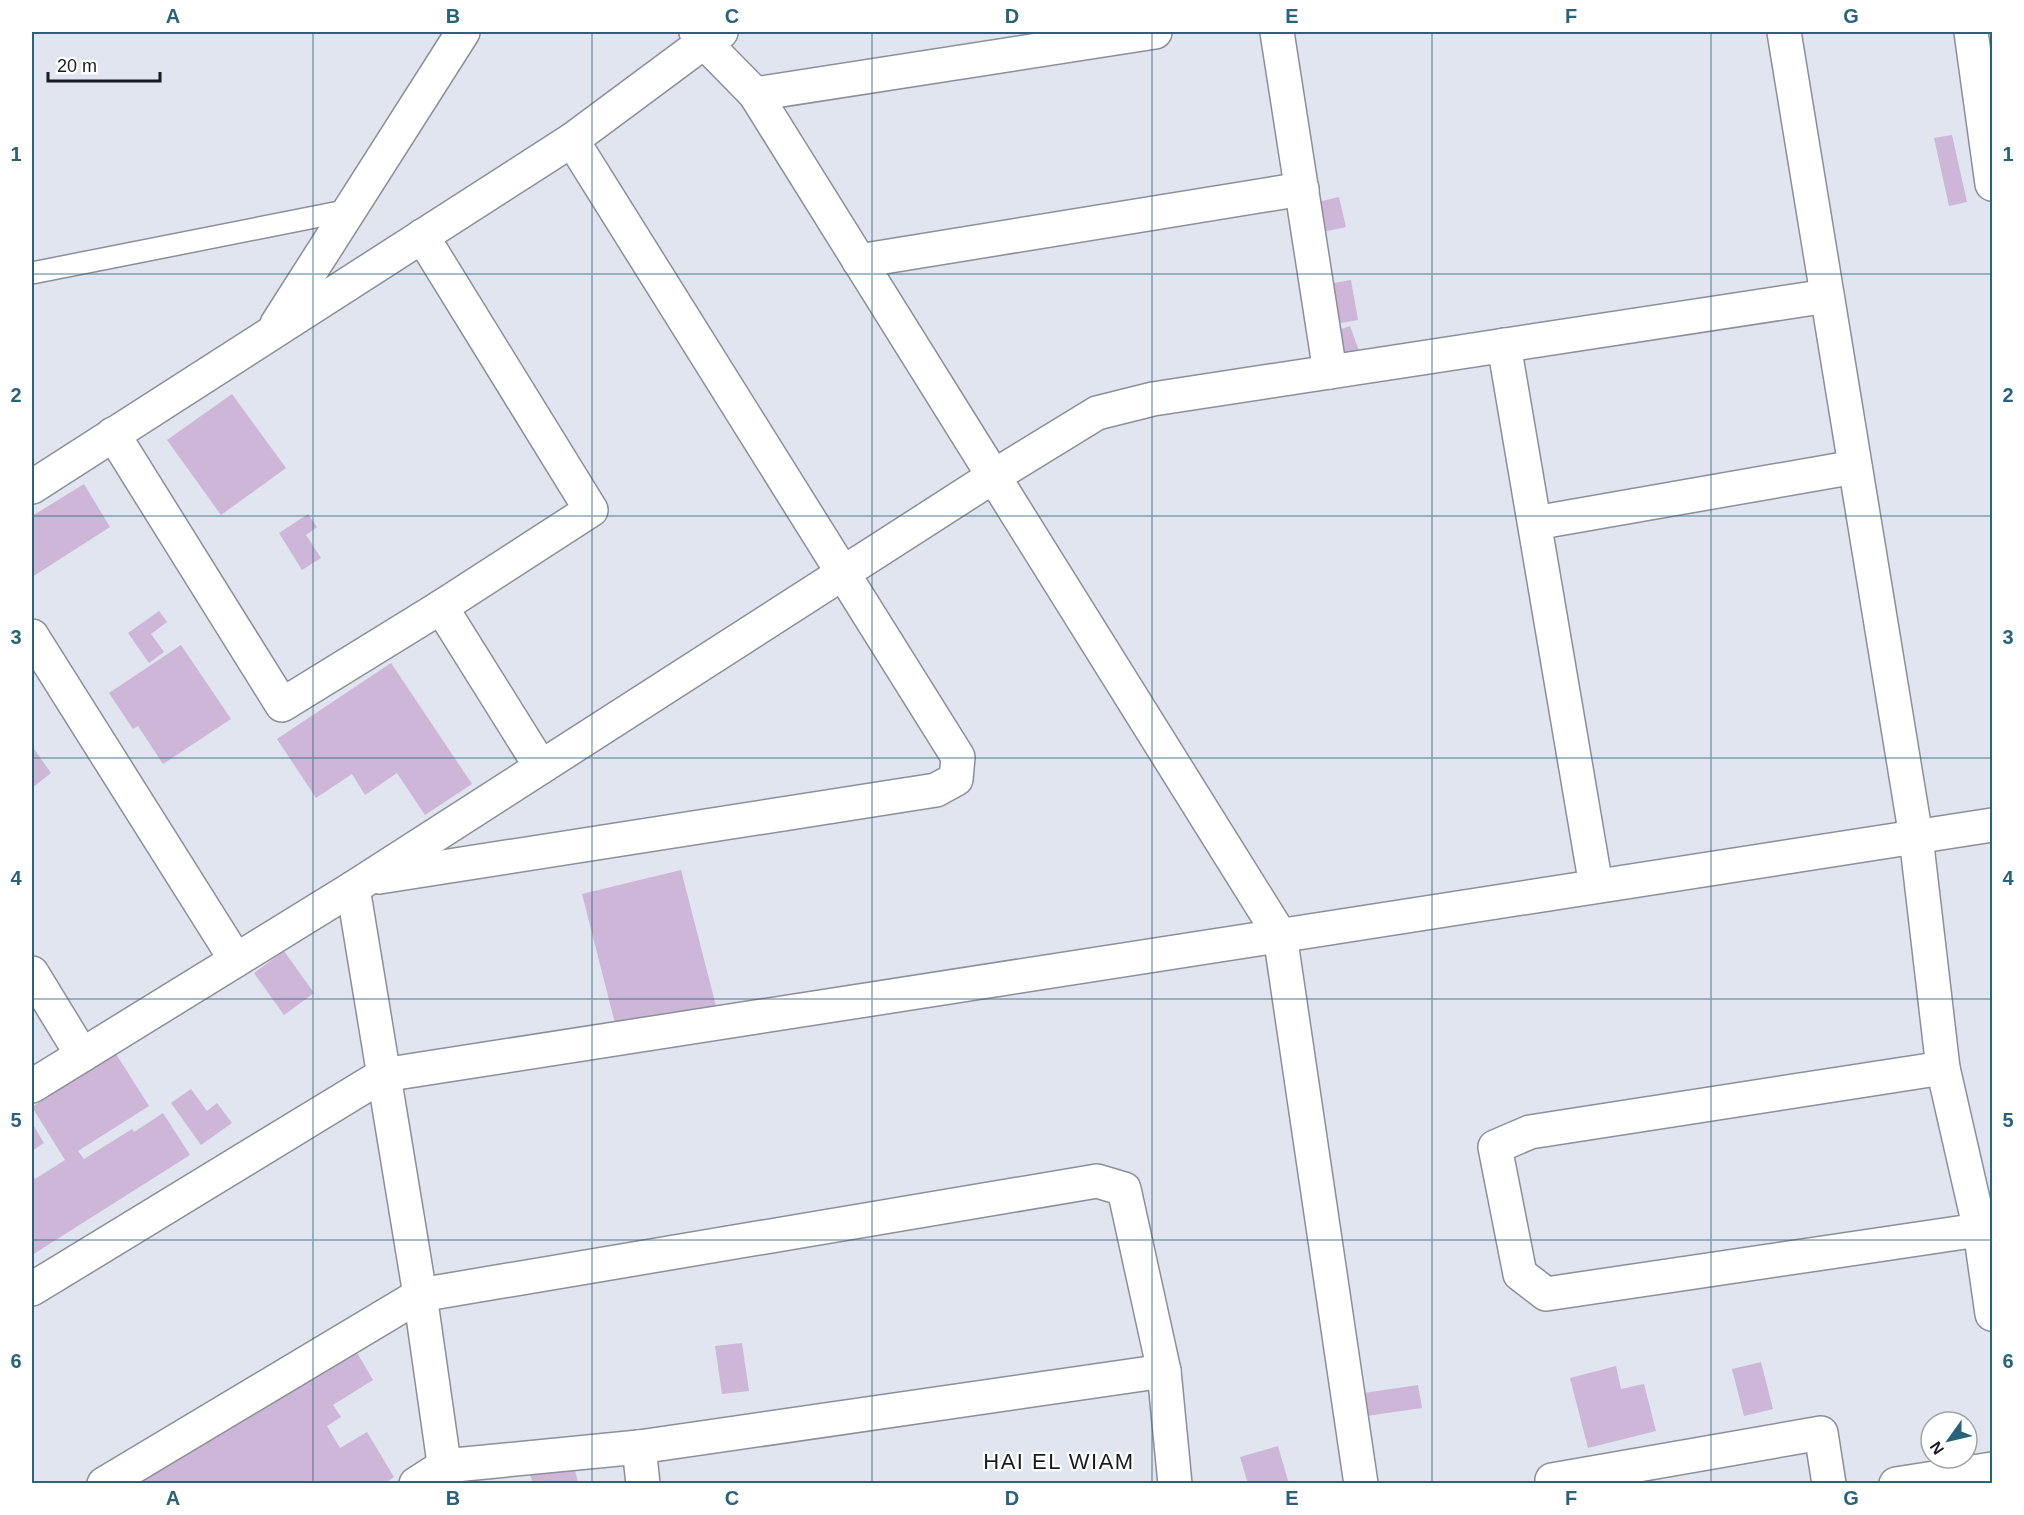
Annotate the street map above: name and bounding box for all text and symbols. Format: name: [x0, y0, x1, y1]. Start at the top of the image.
text: A: [166, 5, 180, 27]
text: B: [446, 5, 460, 27]
text: C: [725, 5, 739, 27]
text: D: [1005, 5, 1019, 27]
text: E: [1285, 5, 1299, 27]
text: F: [1565, 5, 1577, 27]
text: G: [1843, 5, 1859, 27]
scale bar: [48, 45, 160, 83]
text: 20 m: [57, 56, 97, 76]
text: 1: [10, 143, 22, 165]
text: 1: [2002, 143, 2014, 165]
text: 2: [10, 384, 22, 406]
text: 2: [2002, 384, 2014, 406]
text: 3: [10, 626, 22, 648]
text: 3: [2002, 626, 2014, 648]
text: 4: [10, 867, 22, 889]
text: 4: [2002, 867, 2014, 889]
text: 5: [10, 1109, 22, 1131]
text: 5: [2002, 1109, 2014, 1131]
text: 6: [10, 1350, 22, 1372]
text: 6: [2002, 1350, 2014, 1372]
north arrow: [1919, 1410, 1979, 1470]
text: N: [1927, 1439, 1947, 1458]
district label: HAI EL WIAM: [983, 1449, 1135, 1474]
text: A: [166, 1487, 180, 1509]
text: B: [446, 1487, 460, 1509]
text: C: [725, 1487, 739, 1509]
text: D: [1005, 1487, 1019, 1509]
text: E: [1285, 1487, 1299, 1509]
text: F: [1565, 1487, 1577, 1509]
text: G: [1843, 1487, 1859, 1509]

